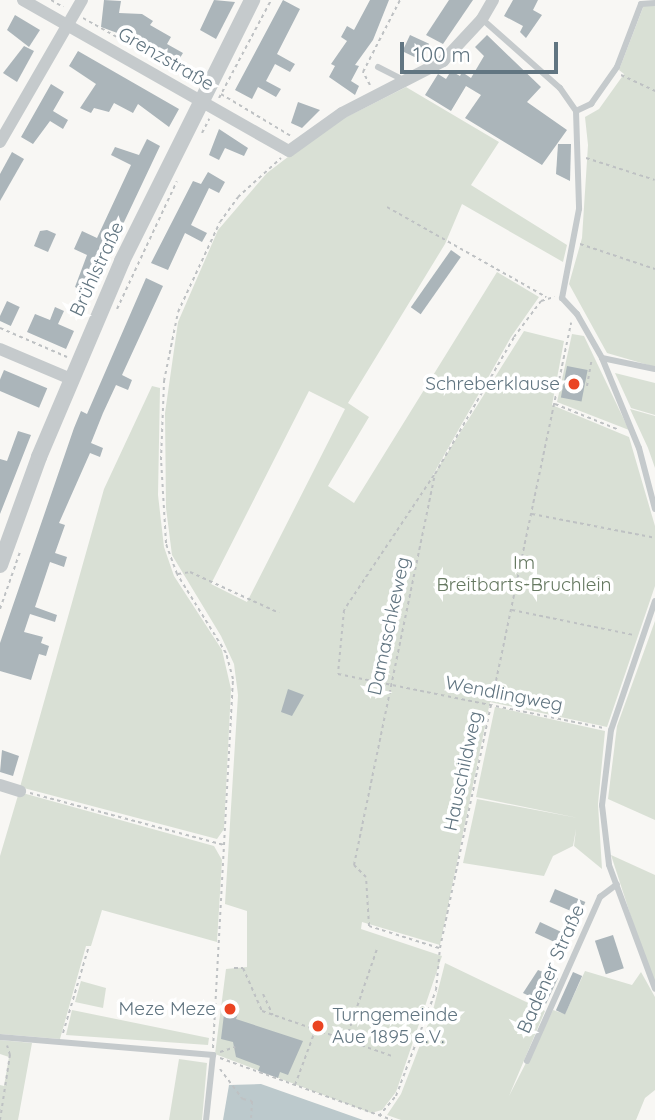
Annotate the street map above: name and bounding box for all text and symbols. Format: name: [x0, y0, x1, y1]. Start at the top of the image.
street label: Grenzstraße: [114, 22, 218, 96]
scale bar: [403, 28, 560, 72]
text: 100 m: [413, 41, 471, 67]
street label: Brühlstraße: [65, 218, 129, 320]
place label: Schreberklause: [425, 373, 560, 395]
marker: Schreberklause: [566, 376, 582, 392]
park label: Im Breitbarts-Bruchlein: [436, 552, 612, 596]
street label: Damaschkeweg: [363, 555, 415, 697]
street label: Wendlingweg: [443, 671, 565, 717]
street label: Hauschildweg: [439, 709, 487, 833]
street label: Badener Straße: [512, 901, 590, 1037]
place label: Meze Meze: [119, 998, 216, 1020]
marker: Meze Meze: [222, 1001, 238, 1017]
place label: Turngemeinde Aue 1895 e.V.: [332, 1004, 458, 1048]
marker: Turngemeinde Aue 1895 e.V.: [310, 1018, 326, 1034]

